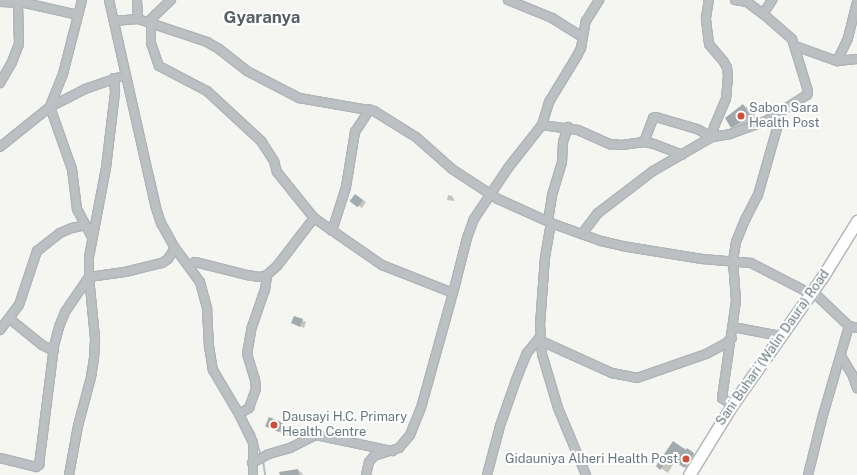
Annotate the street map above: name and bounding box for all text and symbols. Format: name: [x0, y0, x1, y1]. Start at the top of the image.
district label: Gyaranya: [224, 8, 300, 28]
place label: Sabon Sara Health Post: [749, 101, 819, 132]
marker: Sabon Sara Health Post: [736, 111, 746, 121]
street label: Sani Buhari (Walin Daura) Road: [713, 267, 833, 429]
place label: Dausayi H.C. Primary Health Centre: [282, 410, 407, 441]
marker: Dausayi H.C. Primary Health Centre: [269, 420, 279, 430]
place label: Gidauniya Alheri Health Post: [505, 451, 678, 467]
marker: Gidauniya Alheri Health Post: [681, 454, 691, 464]

